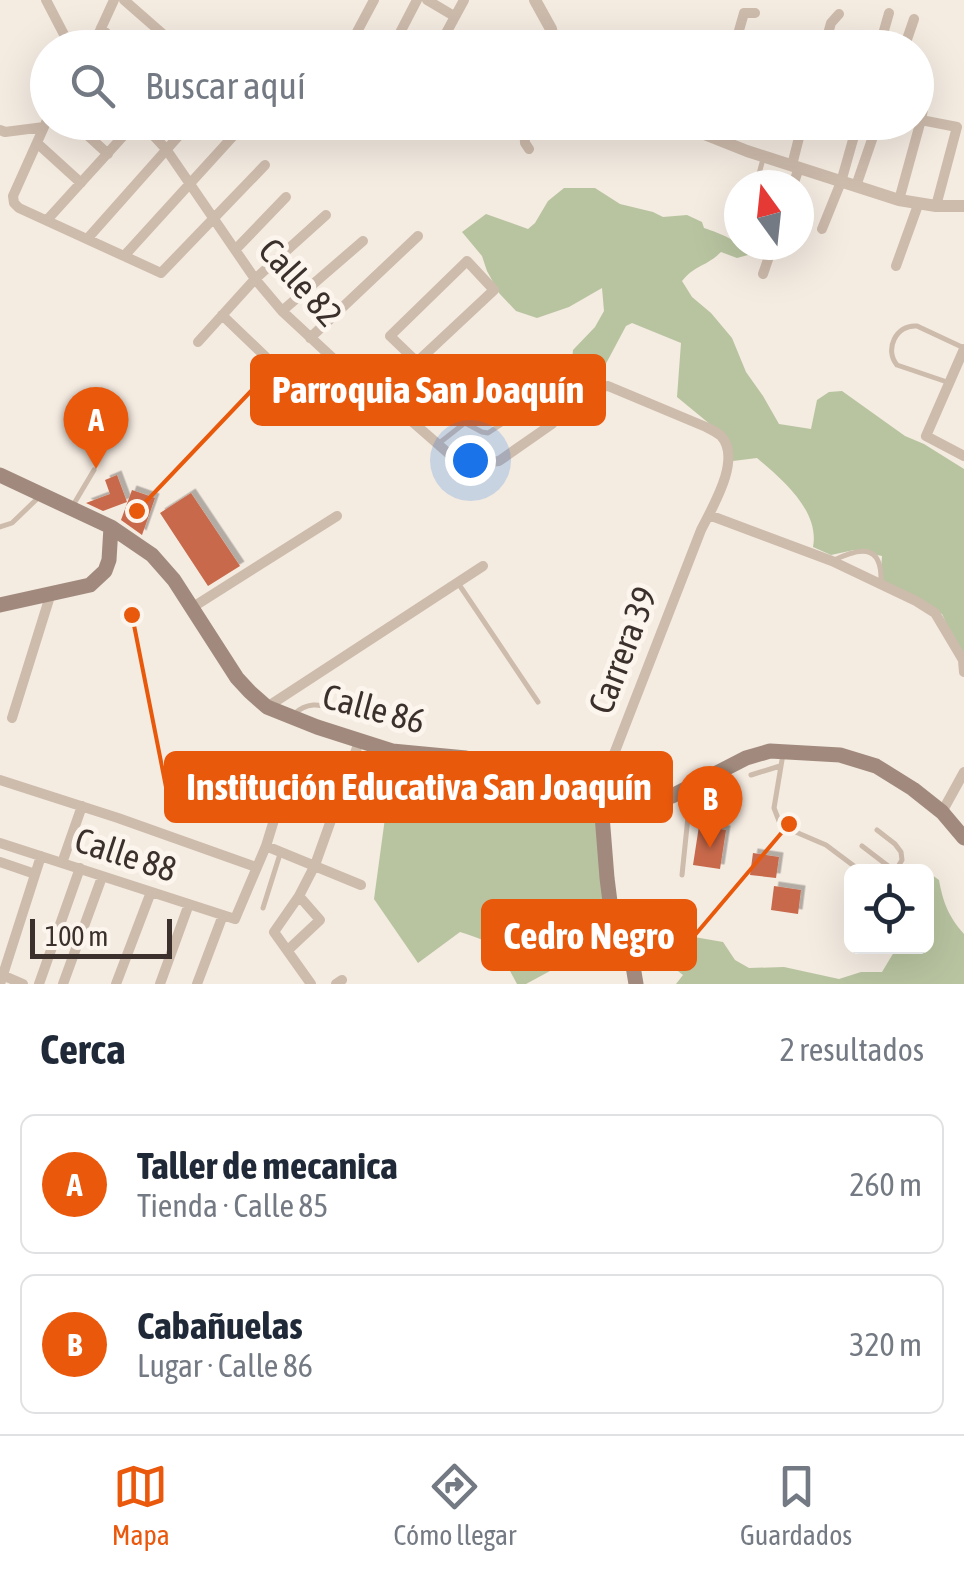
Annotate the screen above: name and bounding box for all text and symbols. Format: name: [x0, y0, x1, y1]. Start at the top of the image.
search box: [30, 30, 934, 140]
icon: search: [65, 58, 120, 113]
text: Buscar aquí: [145, 64, 306, 107]
north arrow: [724, 170, 814, 260]
street label: Calle 82: [251, 230, 351, 334]
callout: Parroquia San Joaquín: [252, 356, 604, 424]
text: Parroquia San Joaquín: [272, 368, 584, 411]
pin: A: [64, 386, 128, 469]
your location: [445, 435, 496, 486]
street label: Carrera 39: [580, 581, 664, 719]
street label: Calle 86: [319, 675, 429, 741]
callout: Institución Educativa San Joaquín: [166, 753, 671, 821]
text: Institución Educativa San Joaquín: [186, 765, 652, 808]
pin: B: [678, 766, 742, 848]
street label: Calle 88: [70, 819, 182, 889]
map controls: [844, 864, 934, 954]
button: locate: [844, 864, 934, 954]
callout: Cedro Negro: [483, 901, 695, 969]
scale bar: [30, 914, 172, 958]
text: Cedro Negro: [503, 914, 675, 957]
text: 100 m: [45, 920, 108, 952]
text: Cerca: [40, 1025, 125, 1073]
text: 2 resultados: [780, 1031, 924, 1068]
text: Taller de mecanica: [137, 1144, 398, 1187]
text: A: [67, 1166, 82, 1203]
text: 260 m: [849, 1166, 922, 1203]
text: Tienda · Calle 85: [137, 1187, 328, 1224]
text: Cabañuelas: [137, 1304, 303, 1347]
text: B: [67, 1326, 82, 1363]
text: 320 m: [849, 1326, 922, 1363]
text: Lugar · Calle 86: [137, 1347, 313, 1384]
tab: Mapa: [112, 1459, 170, 1551]
tab: Cómo llegar: [393, 1459, 516, 1551]
tab: Guardados: [740, 1459, 852, 1551]

